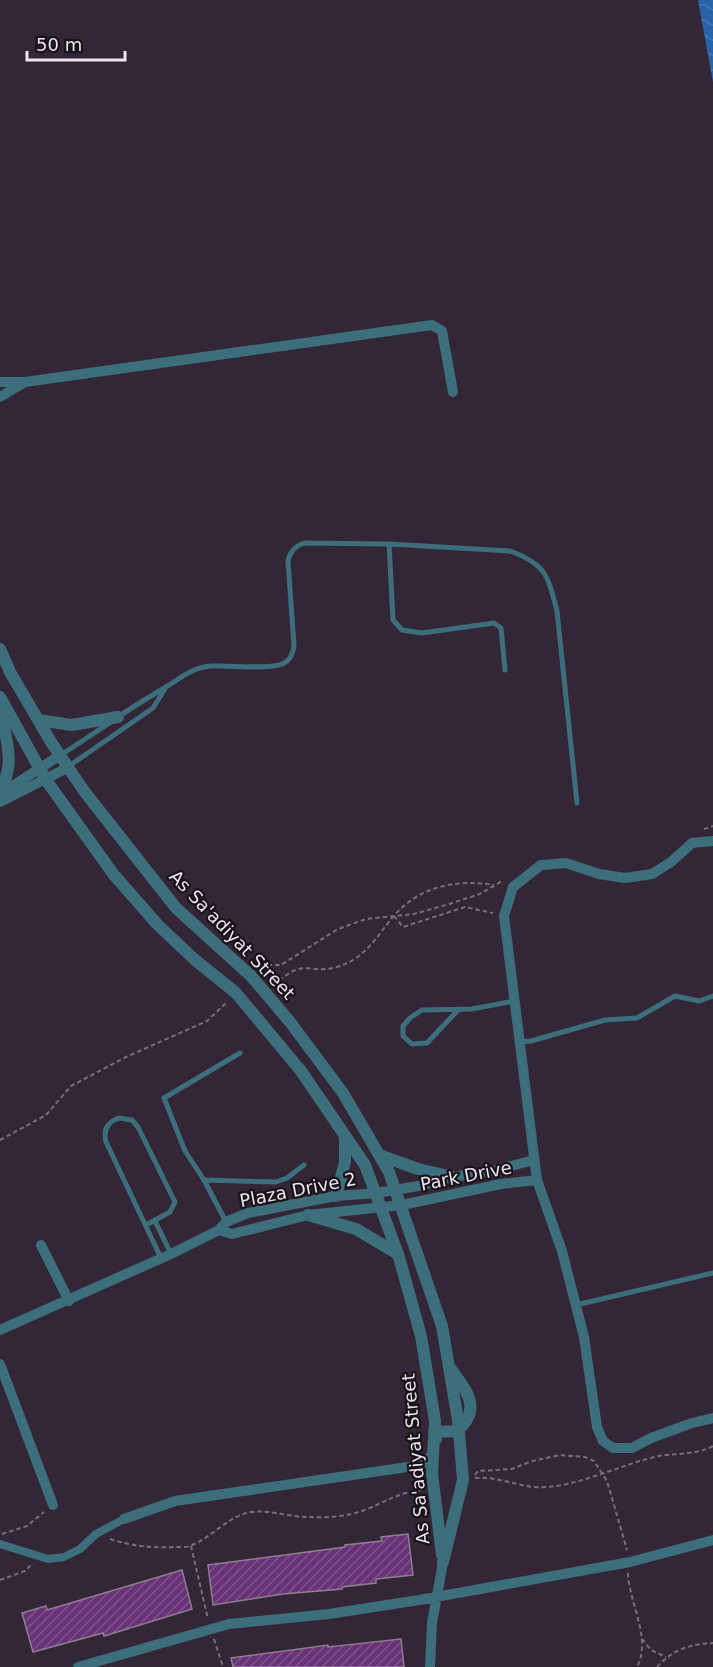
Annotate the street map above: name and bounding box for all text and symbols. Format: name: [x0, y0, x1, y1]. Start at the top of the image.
scale bar: [27, 24, 124, 62]
text: 50 m: [36, 34, 82, 55]
street label: As Sa'adiyat Street: [165, 866, 299, 1004]
street label: Park Drive: [418, 1156, 513, 1195]
street label: Plaza Drive 2: [238, 1168, 358, 1211]
street label: As Sa'adiyat Street: [398, 1373, 433, 1545]

